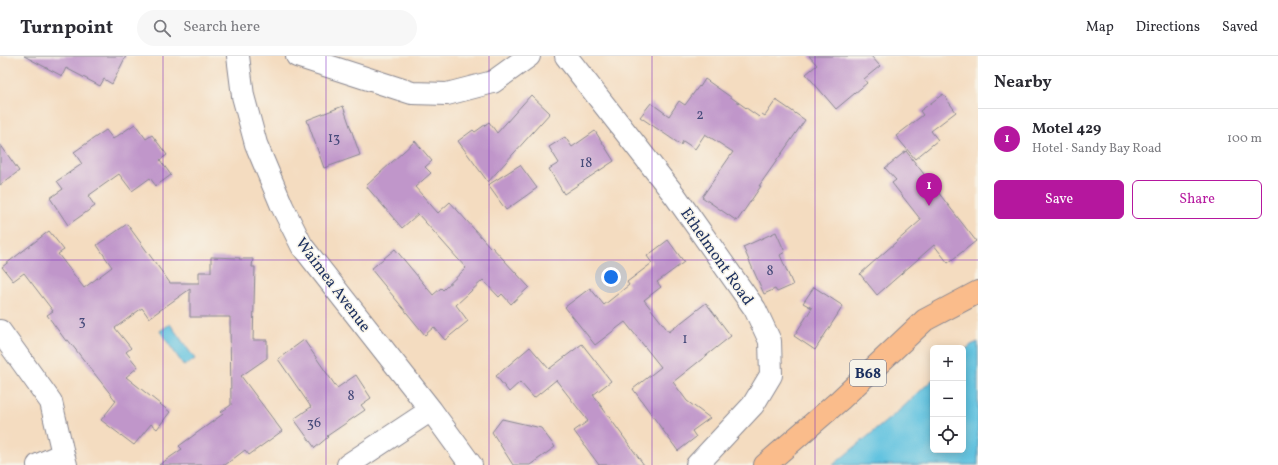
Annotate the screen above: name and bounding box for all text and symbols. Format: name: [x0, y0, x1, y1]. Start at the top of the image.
search box: [137, 10, 417, 46]
text: Turnpoint: [20, 15, 113, 41]
icon: search: [151, 17, 173, 39]
text: Search here: [183, 17, 260, 38]
text: Map: [1086, 18, 1114, 37]
text: Directions: [1136, 18, 1200, 37]
text: Saved: [1222, 18, 1258, 37]
text: Nearby: [994, 71, 1052, 94]
house number: 2: [696, 106, 704, 125]
text: Motel 429: [1032, 119, 1101, 140]
house number: 13: [328, 129, 340, 148]
text: 1: [1004, 130, 1010, 148]
text: 100 m: [1227, 130, 1262, 148]
text: Hotel · Sandy Bay Road: [1032, 140, 1162, 158]
house number: 18: [580, 154, 592, 173]
pin: 1: [916, 173, 942, 206]
button: Save: [994, 180, 1124, 219]
button: Share: [1132, 180, 1262, 219]
street label: Ethelmont Road: [675, 204, 758, 310]
street label: Waimea Avenue: [290, 233, 375, 337]
house number: 8: [766, 262, 774, 281]
your location: [601, 267, 621, 287]
house number: 3: [78, 312, 86, 331]
house number: 1: [682, 330, 688, 349]
map controls: [930, 345, 966, 453]
button: +: [930, 345, 966, 381]
road number: B68: [850, 360, 886, 386]
button: −: [930, 381, 966, 417]
house number: 8: [347, 387, 355, 406]
house number: 36: [307, 414, 321, 433]
button: locate: [930, 417, 966, 453]

